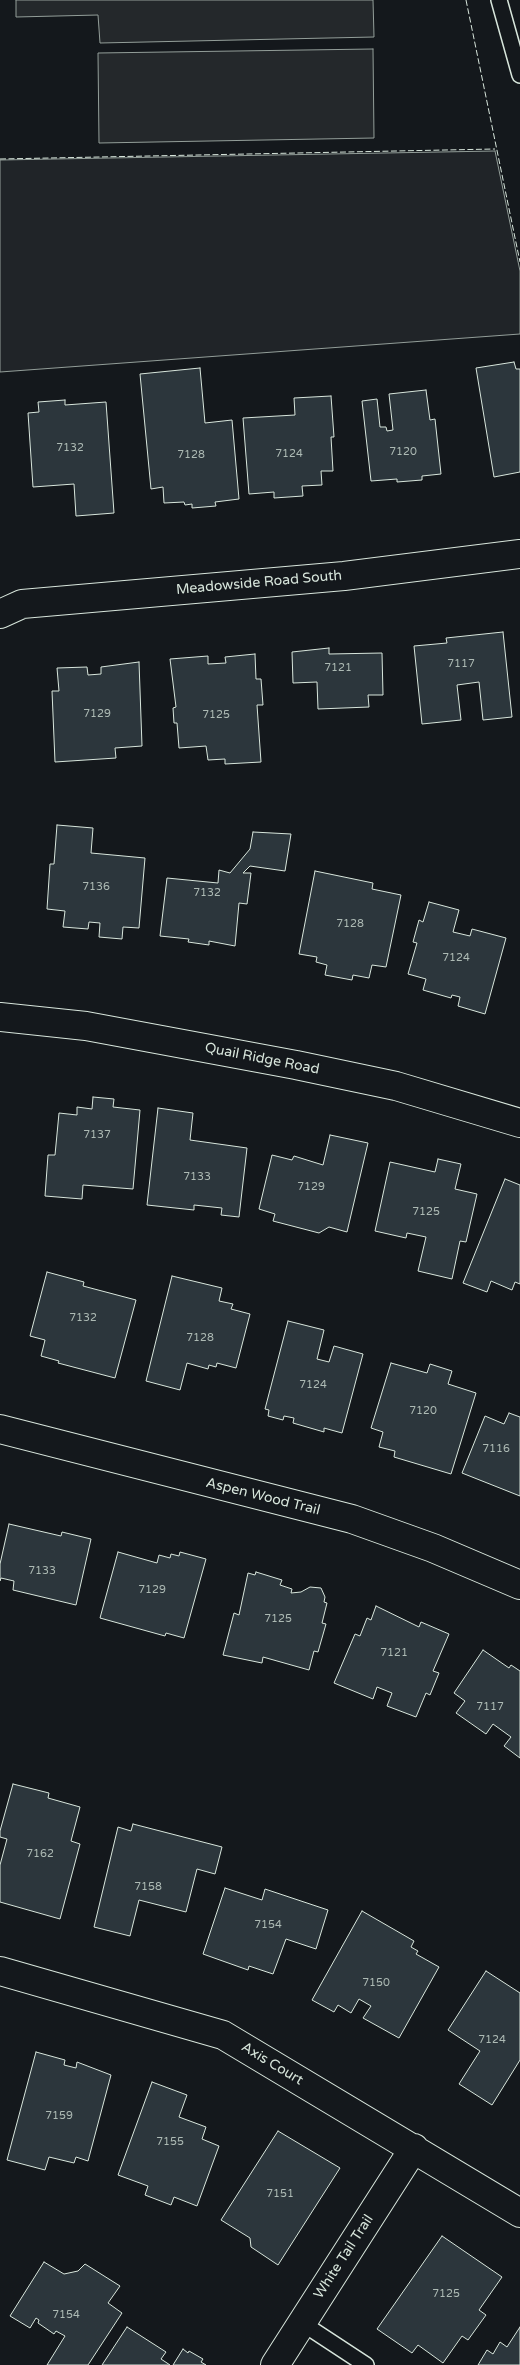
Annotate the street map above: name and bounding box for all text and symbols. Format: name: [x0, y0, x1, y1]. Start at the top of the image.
house number: 7132: [56, 441, 84, 455]
house number: 7120: [389, 445, 417, 459]
house number: 7124: [275, 447, 303, 461]
house number: 7128: [177, 448, 205, 462]
street label: Meadowside Road South: [175, 567, 343, 599]
house number: 7117: [447, 657, 475, 671]
house number: 7121: [324, 661, 352, 675]
house number: 7129: [83, 707, 111, 721]
house number: 7125: [202, 708, 230, 722]
house number: 7136: [82, 880, 110, 894]
house number: 7132: [193, 886, 221, 900]
house number: 7128: [336, 917, 364, 931]
house number: 7124: [442, 951, 470, 965]
street label: Quail Ridge Road: [203, 1040, 321, 1078]
house number: 7137: [83, 1128, 111, 1142]
house number: 7133: [183, 1170, 211, 1184]
house number: 7129: [297, 1180, 325, 1194]
house number: 7125: [412, 1205, 440, 1219]
house number: 7132: [69, 1311, 97, 1325]
house number: 7128: [186, 1331, 214, 1345]
house number: 7124: [299, 1378, 327, 1392]
house number: 7120: [409, 1404, 437, 1418]
house number: 7116: [482, 1442, 510, 1456]
street label: Aspen Wood Trail: [204, 1475, 322, 1519]
house number: 7133: [28, 1564, 56, 1578]
house number: 7129: [138, 1583, 166, 1597]
house number: 7125: [264, 1612, 292, 1626]
house number: 7121: [380, 1646, 408, 1660]
house number: 7117: [476, 1700, 504, 1714]
house number: 7162: [26, 1847, 54, 1861]
house number: 7158: [134, 1880, 162, 1894]
house number: 7154: [254, 1918, 282, 1932]
house number: 7150: [362, 1976, 390, 1990]
house number: 7124: [478, 2033, 506, 2047]
street label: Axis Court: [238, 2039, 306, 2089]
house number: 7159: [45, 2109, 73, 2123]
house number: 7155: [156, 2135, 184, 2149]
house number: 7151: [266, 2187, 294, 2201]
street label: White Tail Trail: [311, 2212, 377, 2302]
house number: 7125: [432, 2287, 460, 2301]
house number: 7154: [52, 2308, 80, 2322]

